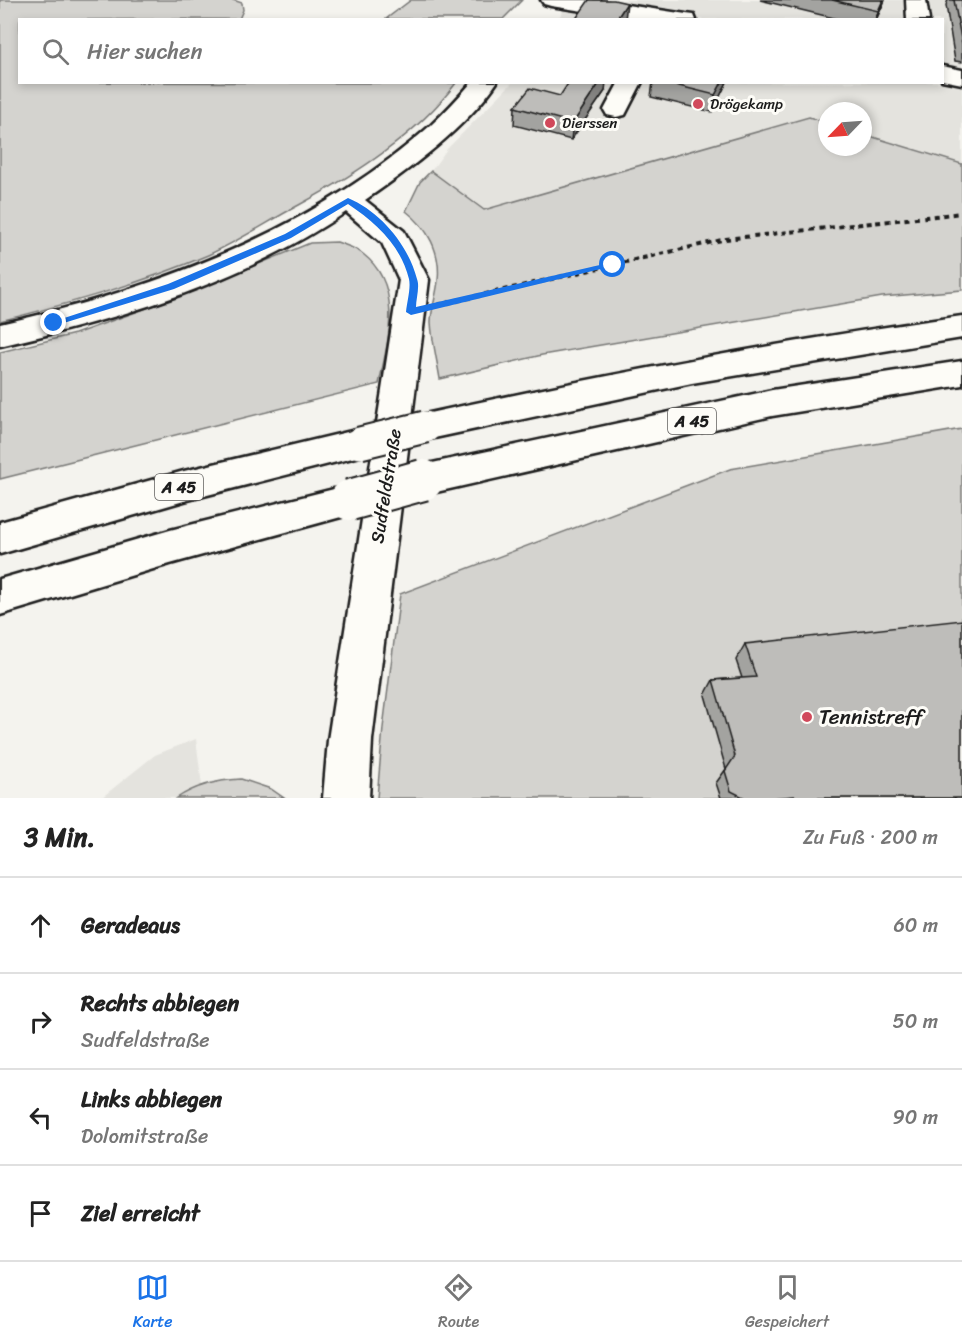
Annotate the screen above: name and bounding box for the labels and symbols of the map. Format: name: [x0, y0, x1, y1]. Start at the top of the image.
place label: Drögekamp: [710, 91, 783, 117]
marker: Drögekamp: [691, 97, 705, 111]
north arrow: [818, 102, 872, 156]
place label: Dierssen: [562, 110, 617, 136]
marker: Dierssen: [543, 116, 557, 130]
route start: [599, 251, 625, 277]
route end: [40, 309, 66, 335]
road number: A 45: [668, 408, 716, 434]
street label: Sudfeldstraße: [361, 426, 411, 546]
road number: A 45: [155, 474, 203, 500]
place label: Tennistreff: [819, 698, 927, 736]
marker: Tennistreff: [800, 710, 814, 724]

